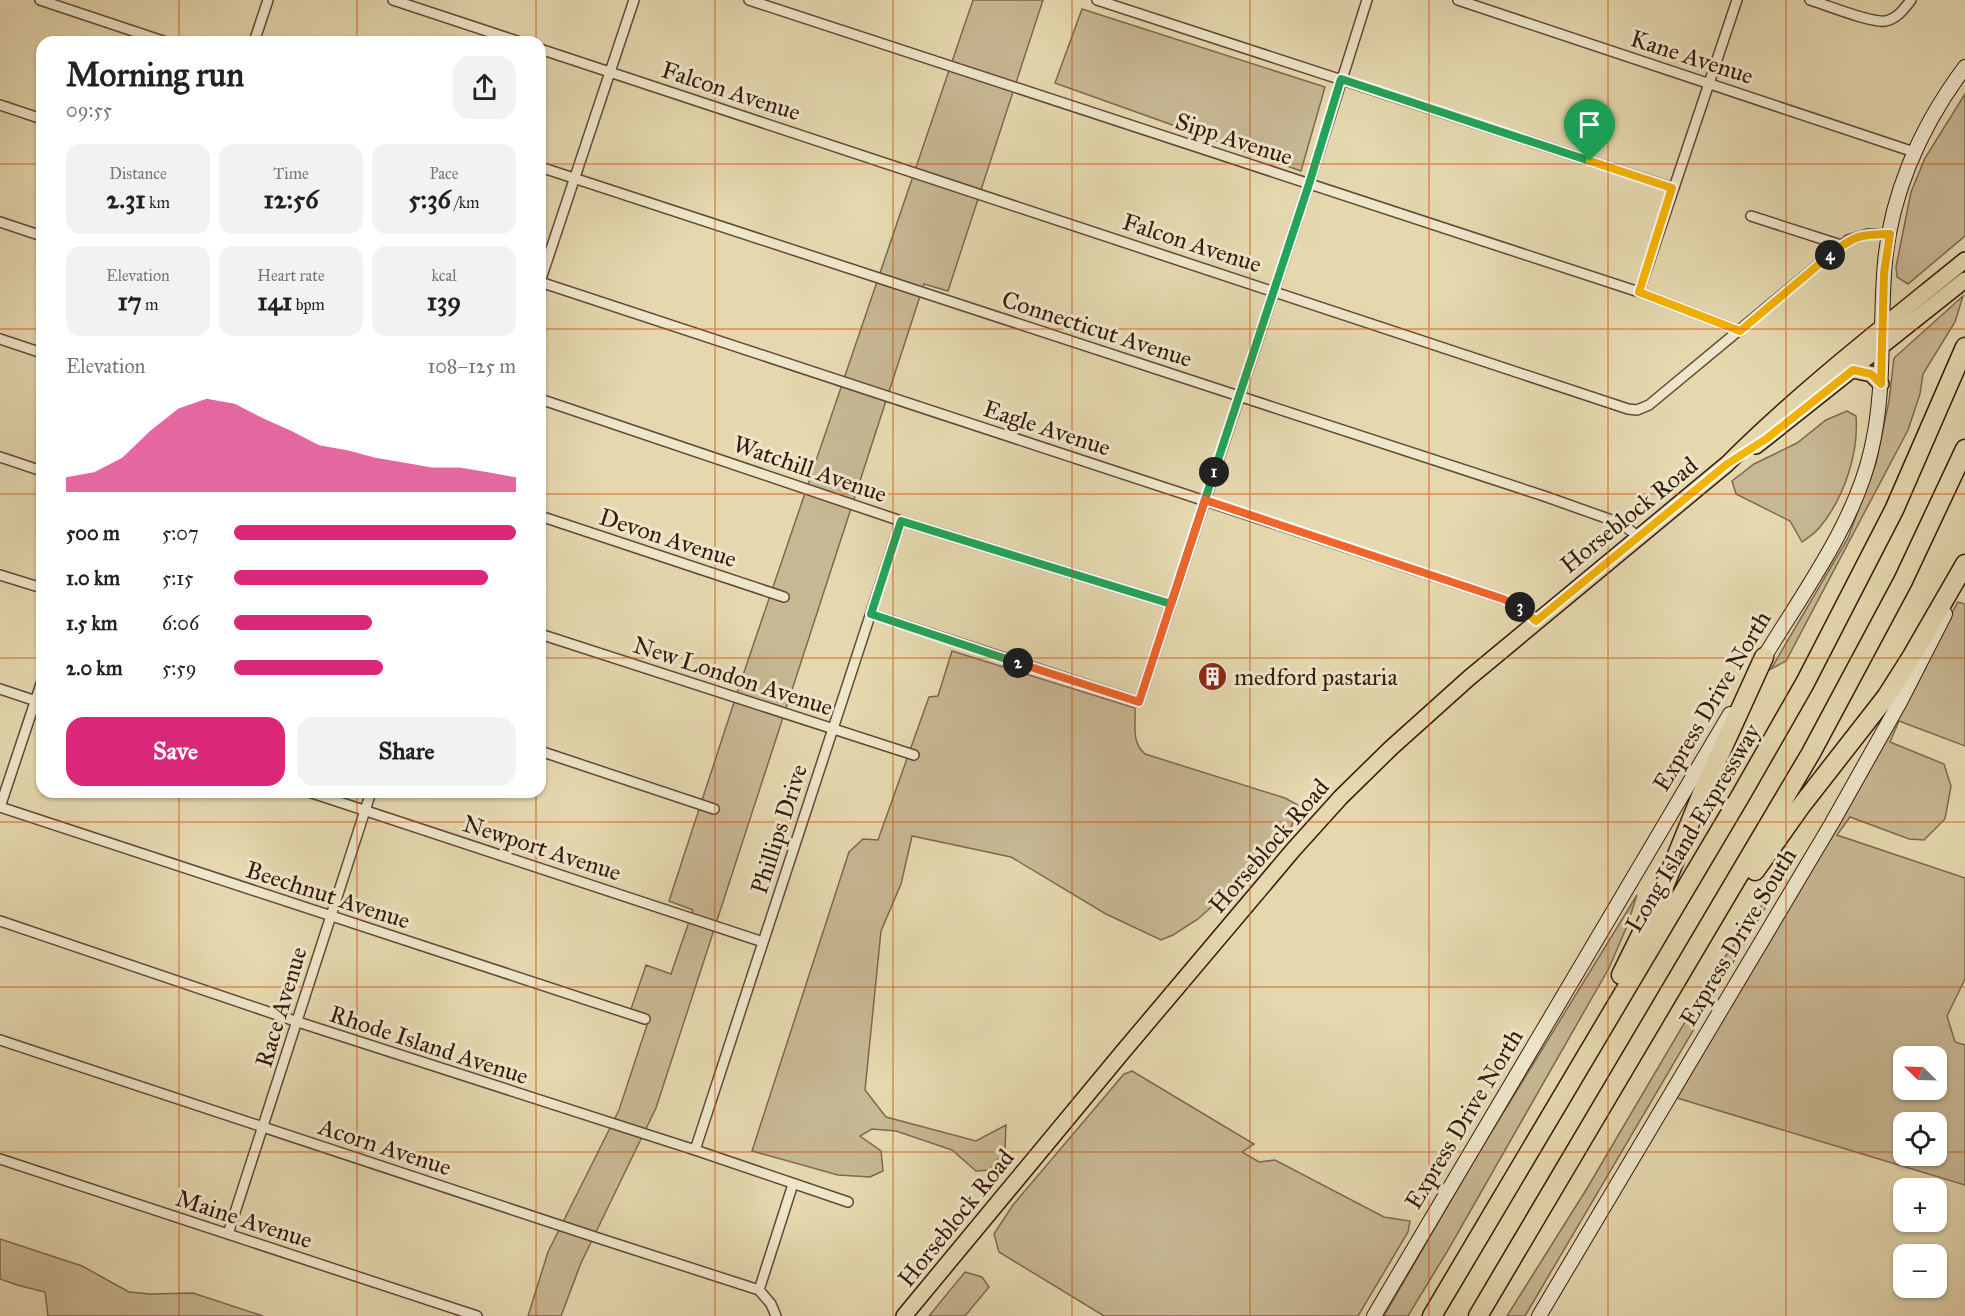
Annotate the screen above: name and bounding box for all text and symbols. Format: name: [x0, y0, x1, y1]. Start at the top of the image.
street label: Kane Avenue: [1627, 23, 1757, 91]
street label: Falcon Avenue: [658, 54, 804, 128]
text: Morning run: [66, 55, 244, 95]
button: share: [453, 56, 516, 119]
text: 09:55: [66, 98, 112, 122]
pin: [1564, 99, 1615, 161]
street label: Sipp Avenue: [1172, 106, 1296, 172]
icon: arrive: [1573, 108, 1606, 141]
text: Distance: [109, 164, 167, 183]
text: Time: [273, 164, 309, 183]
text: Pace: [429, 164, 459, 183]
text: 2.31: [106, 183, 146, 215]
text: 12:56: [263, 183, 319, 215]
text: 5:36: [409, 183, 451, 215]
text: km: [146, 193, 170, 212]
text: /km: [451, 193, 480, 212]
street label: Falcon Avenue: [1119, 206, 1265, 280]
pin: 4: [1815, 240, 1845, 270]
text: 4: [1826, 245, 1834, 264]
text: Elevation: [106, 266, 170, 285]
text: Heart rate: [257, 266, 325, 285]
text: kcal: [431, 266, 457, 285]
street label: Connecticut Avenue: [998, 284, 1196, 374]
text: 17: [117, 285, 142, 317]
text: 141: [257, 285, 292, 317]
text: 139: [427, 285, 461, 317]
text: m: [142, 295, 159, 314]
text: bpm: [292, 295, 325, 314]
text: Elevation: [66, 354, 145, 378]
text: 108–125 m: [427, 354, 516, 378]
street label: Eagle Avenue: [980, 393, 1114, 463]
street label: Watchill Avenue: [729, 429, 891, 509]
street label: Horseblock Road: [1554, 450, 1704, 580]
pin: 1: [1199, 457, 1229, 487]
text: 1: [1211, 462, 1217, 481]
street label: Devon Avenue: [596, 502, 740, 574]
text: 500 m: [66, 521, 120, 545]
text: 5:07: [162, 521, 199, 545]
text: 1.0 km: [66, 566, 120, 590]
text: 5:15: [162, 566, 193, 590]
pin: 3: [1505, 592, 1535, 622]
text: 3: [1517, 597, 1523, 616]
street label: Express Drive North: [1646, 605, 1778, 797]
text: 1.5 km: [66, 611, 117, 635]
text: 6:06: [162, 611, 199, 635]
street label: New London Avenue: [629, 630, 837, 722]
pin: 2: [1003, 648, 1033, 678]
text: 2: [1014, 653, 1022, 672]
text: 2.0 km: [66, 656, 122, 680]
text: 5:59: [162, 656, 196, 680]
building icon: medford pastaria: [1197, 661, 1229, 693]
place label: medford pastaria: [1234, 662, 1398, 692]
button: Save: [66, 717, 285, 786]
button: Share: [297, 717, 516, 786]
street label: Long Island Expressway: [1619, 718, 1767, 938]
street label: Phillips Drive: [744, 760, 814, 898]
street label: Horseblock Road: [1203, 773, 1335, 919]
street label: Newport Avenue: [459, 808, 625, 888]
street label: Express Drive South: [1673, 842, 1803, 1032]
street label: Beechnut Avenue: [242, 854, 414, 936]
street label: Race Avenue: [248, 943, 314, 1071]
street label: Rhode Island Avenue: [326, 999, 532, 1091]
street label: Express Drive North: [1398, 1023, 1530, 1215]
north arrow: [1893, 1046, 1947, 1100]
map controls: [1893, 1046, 1947, 1298]
street label: Acorn Avenue: [314, 1111, 455, 1183]
button: locate: [1893, 1112, 1947, 1166]
street label: Horseblock Road: [891, 1143, 1021, 1293]
button: +: [1893, 1178, 1947, 1232]
street label: Maine Avenue: [172, 1183, 316, 1255]
button: −: [1893, 1244, 1947, 1298]

